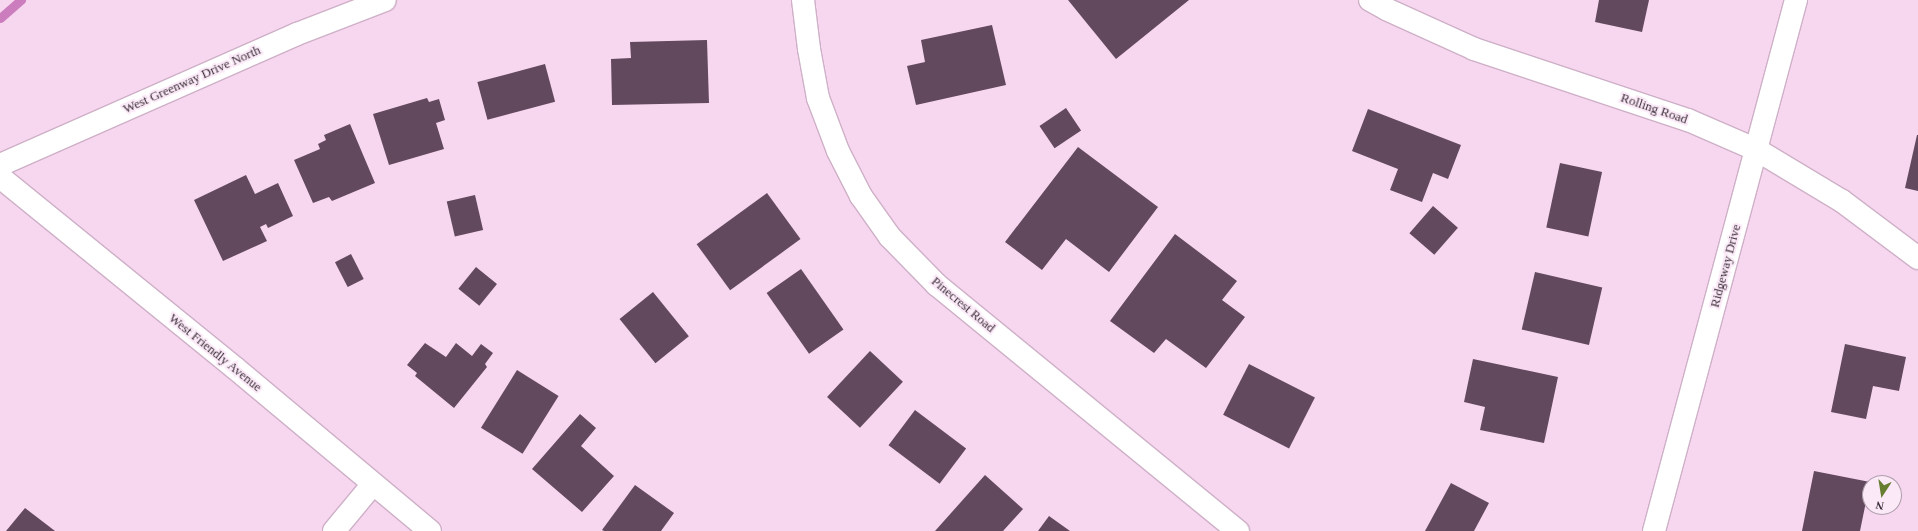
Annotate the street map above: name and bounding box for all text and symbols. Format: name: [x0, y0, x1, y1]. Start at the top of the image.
street label: West Greenway Drive North: [121, 43, 263, 117]
street label: Rolling Road: [1619, 90, 1689, 128]
street label: Ridgeway Drive: [1707, 223, 1745, 309]
street label: Pinecrest Road: [928, 274, 998, 336]
street label: West Friendly Avenue: [165, 311, 265, 395]
north arrow: [1862, 475, 1902, 515]
text: N: [1875, 499, 1885, 512]

